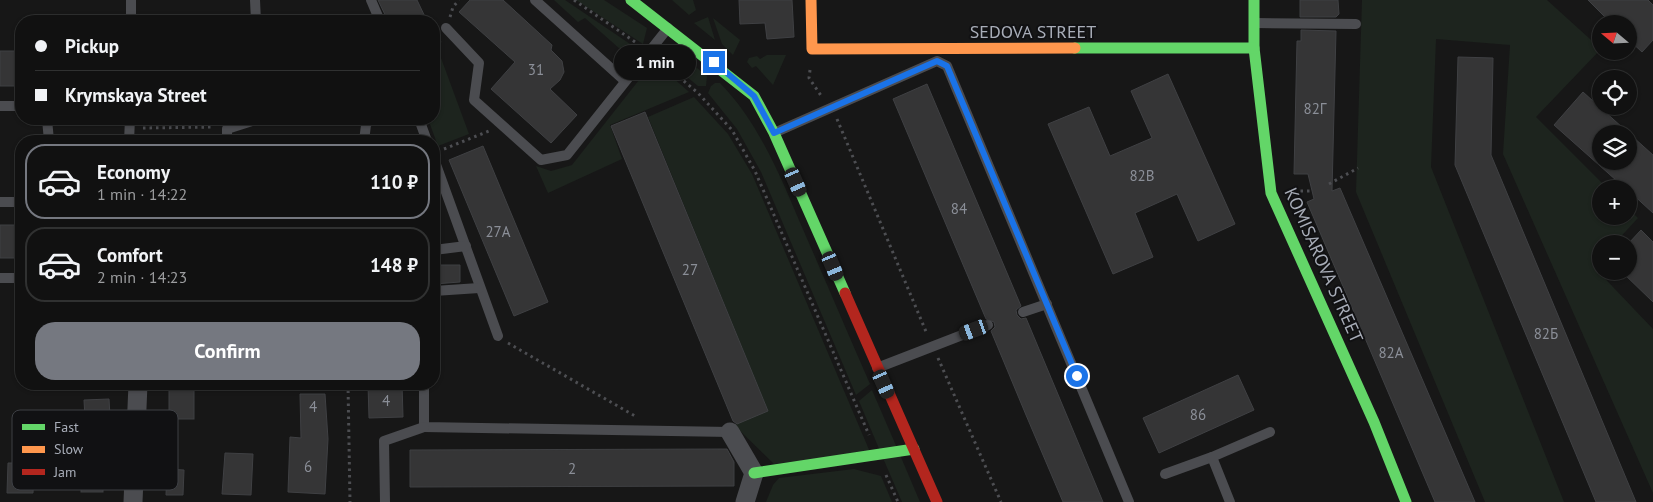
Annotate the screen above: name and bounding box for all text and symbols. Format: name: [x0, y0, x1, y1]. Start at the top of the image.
north arrow: [1592, 15, 1638, 60]
map controls: [1592, 15, 1637, 280]
street label: SEDOVA STREET: [970, 20, 1096, 43]
text: Pickup: [65, 34, 119, 58]
callout: 1 min: [614, 44, 696, 80]
route end: [703, 51, 725, 73]
text: 1 min: [635, 52, 675, 72]
house number: 31: [528, 60, 544, 79]
button: locate: [1592, 70, 1637, 115]
text: Krymskaya Street: [65, 83, 207, 107]
house number: 82Г: [1304, 99, 1327, 118]
button: layers: [1592, 125, 1637, 170]
icon: car: [37, 159, 82, 204]
text: Economy: [97, 160, 170, 184]
car: [783, 165, 808, 199]
house number: 82В: [1129, 166, 1155, 185]
text: 110 ₽: [370, 170, 418, 194]
button: +: [1592, 180, 1637, 225]
text: 1 min · 14:22: [97, 184, 187, 204]
street label: KOMISAROVA STREET: [1279, 184, 1369, 346]
house number: 84: [951, 199, 967, 218]
house number: 27А: [485, 222, 511, 241]
button: −: [1592, 235, 1637, 280]
icon: car: [37, 242, 82, 287]
text: Comfort: [97, 243, 163, 267]
car: [820, 249, 845, 283]
text: 148 ₽: [370, 253, 418, 277]
house number: 27: [682, 260, 698, 279]
text: 2 min · 14:23: [97, 267, 187, 287]
car: [957, 318, 990, 342]
button: Confirm: [35, 322, 420, 380]
house number: 82Б: [1534, 324, 1558, 343]
house number: 82А: [1378, 343, 1404, 362]
route start: [1066, 365, 1088, 387]
car: [871, 367, 896, 401]
house number: 4: [382, 391, 390, 410]
house number: 4: [309, 397, 317, 416]
house number: 86: [1190, 405, 1206, 424]
legend: [12, 410, 178, 490]
text: Fast: [54, 418, 79, 436]
text: Slow: [54, 440, 84, 458]
house number: 6: [304, 457, 312, 476]
house number: 2: [568, 459, 576, 478]
text: Jam: [53, 463, 76, 481]

